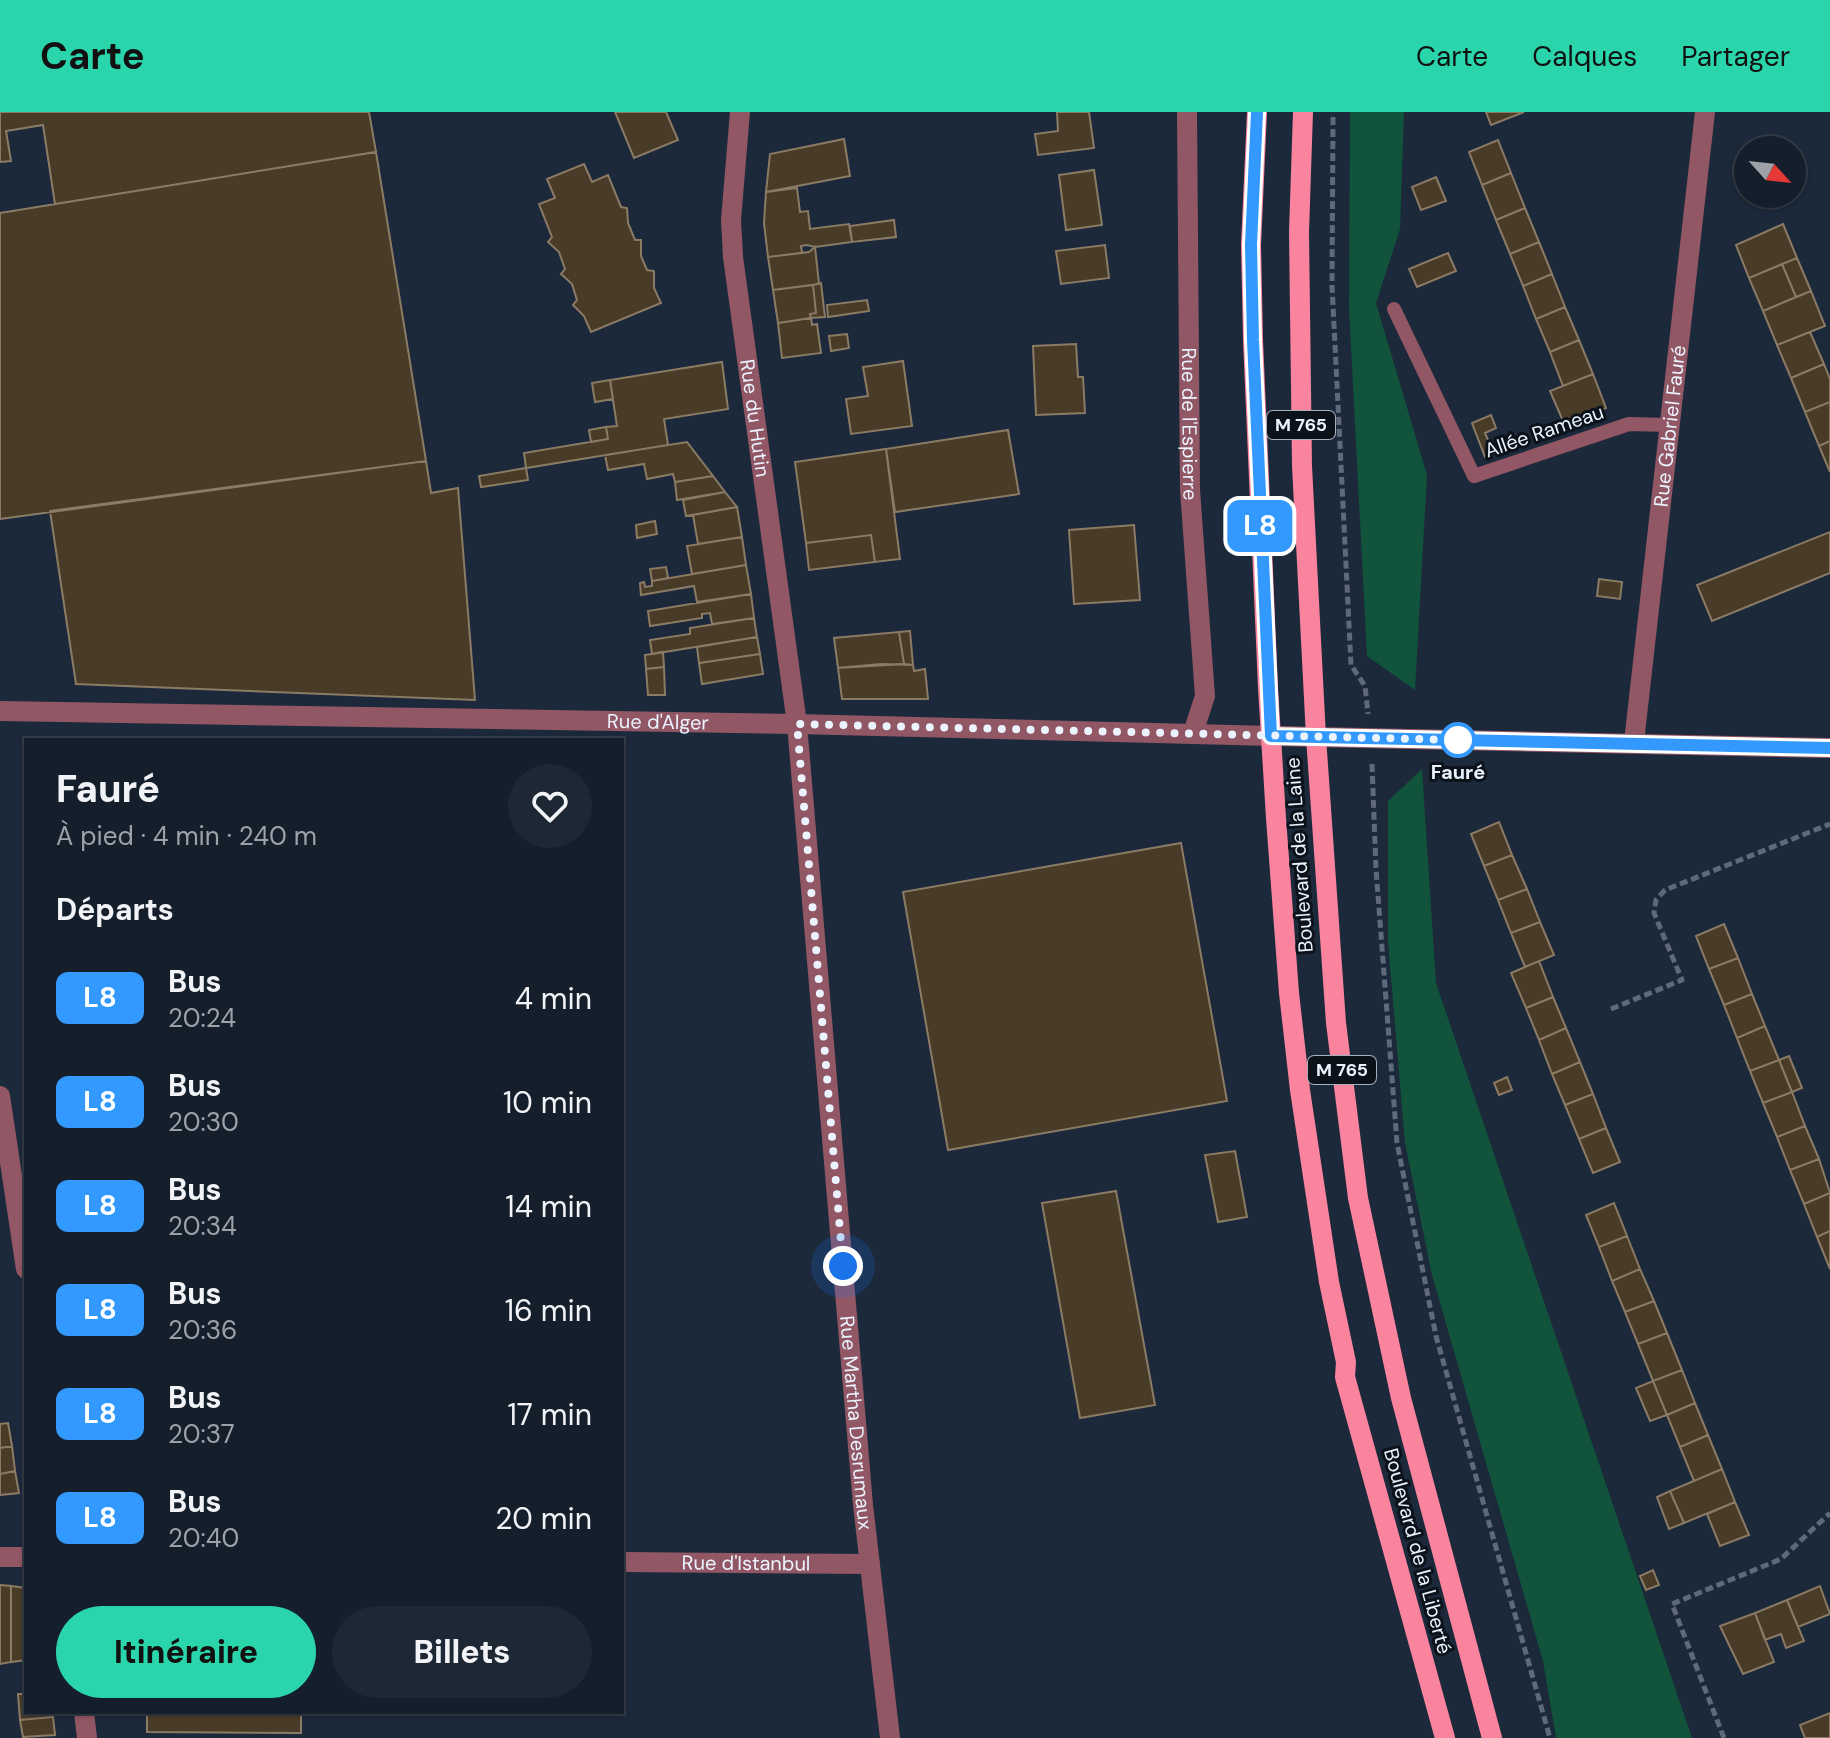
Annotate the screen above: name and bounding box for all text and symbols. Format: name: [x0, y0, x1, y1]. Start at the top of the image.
text: Carte: [40, 31, 145, 81]
text: Carte: [1416, 38, 1488, 75]
text: Calques: [1532, 38, 1637, 75]
text: Partager: [1681, 38, 1790, 75]
north arrow: [1734, 136, 1806, 208]
map controls: [1734, 136, 1806, 208]
street label: Rue Gabriel Fauré: [1648, 344, 1692, 508]
street label: Rue de l'Espierre: [1176, 347, 1204, 501]
street label: Rue du Hutin: [734, 358, 776, 479]
street label: Allée Rameau: [1481, 398, 1607, 464]
road number: M 765: [1267, 411, 1335, 439]
line badge: L8: [1224, 500, 1296, 552]
text: L8: [1243, 507, 1277, 544]
street label: Rue d'Alger: [607, 708, 709, 736]
marker: Fauré: [1441, 723, 1475, 757]
street label: Boulevard de la Laine: [1279, 757, 1319, 953]
place label: Fauré: [1431, 759, 1485, 785]
text: Fauré: [56, 764, 160, 814]
button: heart: [508, 764, 592, 848]
text: À pied · 4 min · 240 m: [56, 819, 317, 853]
text: Départs: [56, 890, 174, 929]
text: Bus: [168, 962, 222, 1001]
text: L8: [83, 979, 117, 1016]
text: 4 min: [515, 979, 592, 1018]
text: 20:24: [168, 1001, 236, 1035]
road number: M 765: [1308, 1056, 1376, 1084]
text: Bus: [168, 1066, 222, 1105]
text: L8: [83, 1083, 117, 1120]
text: 10 min: [503, 1083, 592, 1122]
text: 20:30: [168, 1105, 239, 1139]
text: Bus: [168, 1170, 222, 1209]
text: L8: [83, 1187, 117, 1224]
text: 14 min: [505, 1187, 592, 1226]
text: 20:34: [168, 1209, 237, 1243]
your location: [823, 1246, 863, 1286]
text: Bus: [168, 1274, 222, 1313]
text: L8: [83, 1291, 117, 1328]
text: 16 min: [505, 1291, 592, 1330]
text: 20:36: [168, 1313, 237, 1347]
street label: Rue Martha Desrumaux: [834, 1315, 879, 1531]
text: Bus: [168, 1378, 222, 1417]
text: L8: [83, 1395, 117, 1432]
text: 17 min: [507, 1395, 592, 1434]
text: 20:37: [168, 1417, 235, 1451]
street label: Boulevard de la Liberté: [1378, 1445, 1458, 1657]
text: Bus: [168, 1482, 222, 1521]
text: L8: [83, 1499, 117, 1536]
text: 20 min: [495, 1499, 592, 1538]
text: 20:40: [168, 1521, 239, 1555]
street label: Rue d'Istanbul: [682, 1549, 810, 1577]
button: Itinéraire: [56, 1606, 316, 1698]
button: Billets: [332, 1606, 592, 1698]

